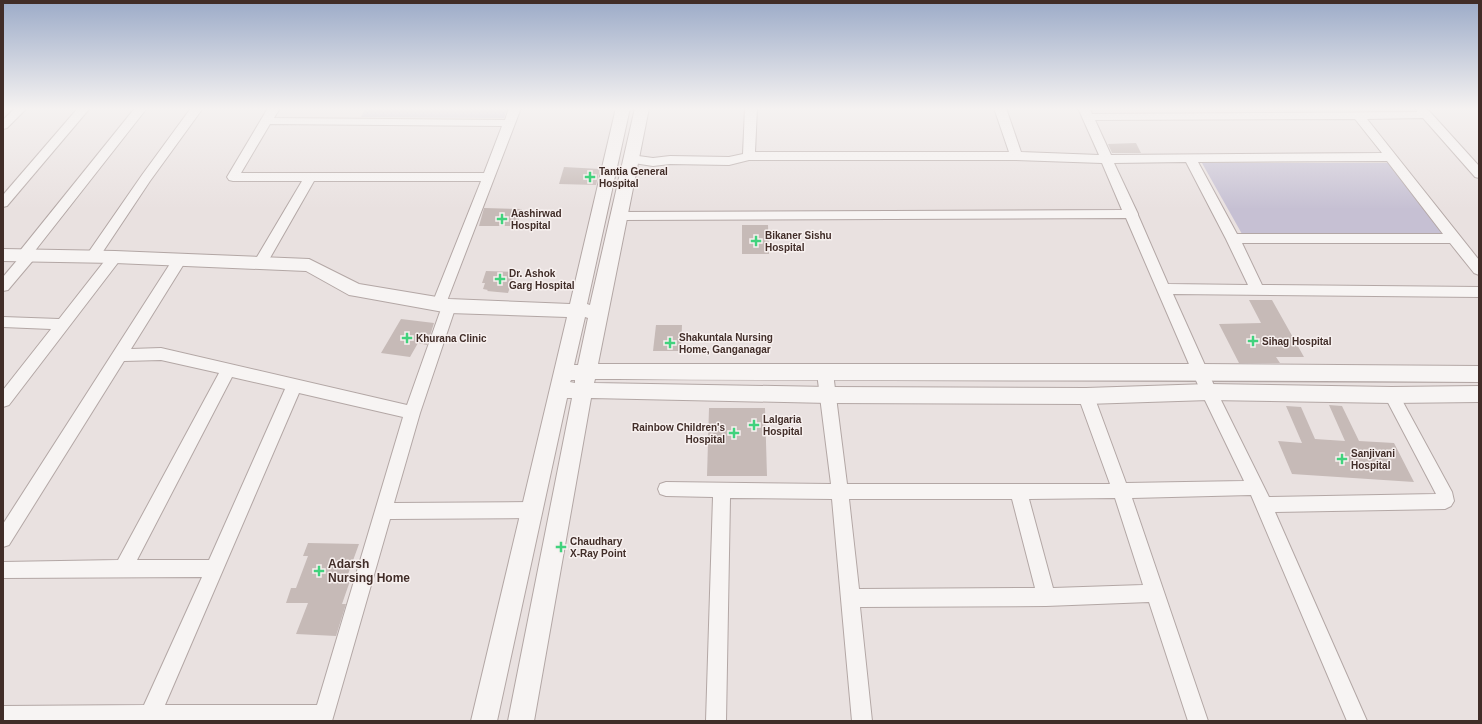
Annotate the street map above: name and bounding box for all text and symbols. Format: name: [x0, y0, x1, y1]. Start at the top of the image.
place label: Tantia General Hospital: [599, 166, 668, 189]
marker: Tantia General Hospital: [584, 171, 596, 183]
place label: Aashirwad Hospital: [511, 208, 562, 231]
marker: Aashirwad Hospital: [496, 213, 508, 225]
place label: Bikaner Sishu Hospital: [765, 230, 832, 253]
marker: Bikaner Sishu Hospital: [750, 235, 762, 247]
place label: Dr. Ashok Garg Hospital: [509, 268, 575, 291]
marker: Dr. Ashok Garg Hospital: [494, 273, 506, 285]
marker: Khurana Clinic: [401, 332, 413, 344]
place label: Shakuntala Nursing Home, Ganganagar: [679, 332, 773, 355]
place label: Khurana Clinic: [416, 333, 487, 344]
marker: Sihag Hospital: [1247, 335, 1259, 347]
place label: Sihag Hospital: [1262, 336, 1332, 347]
marker: Shakuntala Nursing Home, Ganganagar: [664, 337, 676, 349]
place label: Lalgaria Hospital: [763, 414, 803, 437]
marker: Lalgaria Hospital: [748, 419, 760, 431]
place label: Rainbow Children's Hospital: [632, 422, 725, 445]
marker: Rainbow Children's Hospital: [728, 427, 740, 439]
place label: Sanjivani Hospital: [1351, 448, 1395, 471]
marker: Sanjivani Hospital: [1336, 453, 1348, 465]
place label: Chaudhary X-Ray Point: [570, 536, 627, 559]
marker: Chaudhary X-Ray Point: [555, 541, 567, 553]
place label: Adarsh Nursing Home: [328, 557, 410, 585]
marker: Adarsh Nursing Home: [313, 565, 325, 577]

